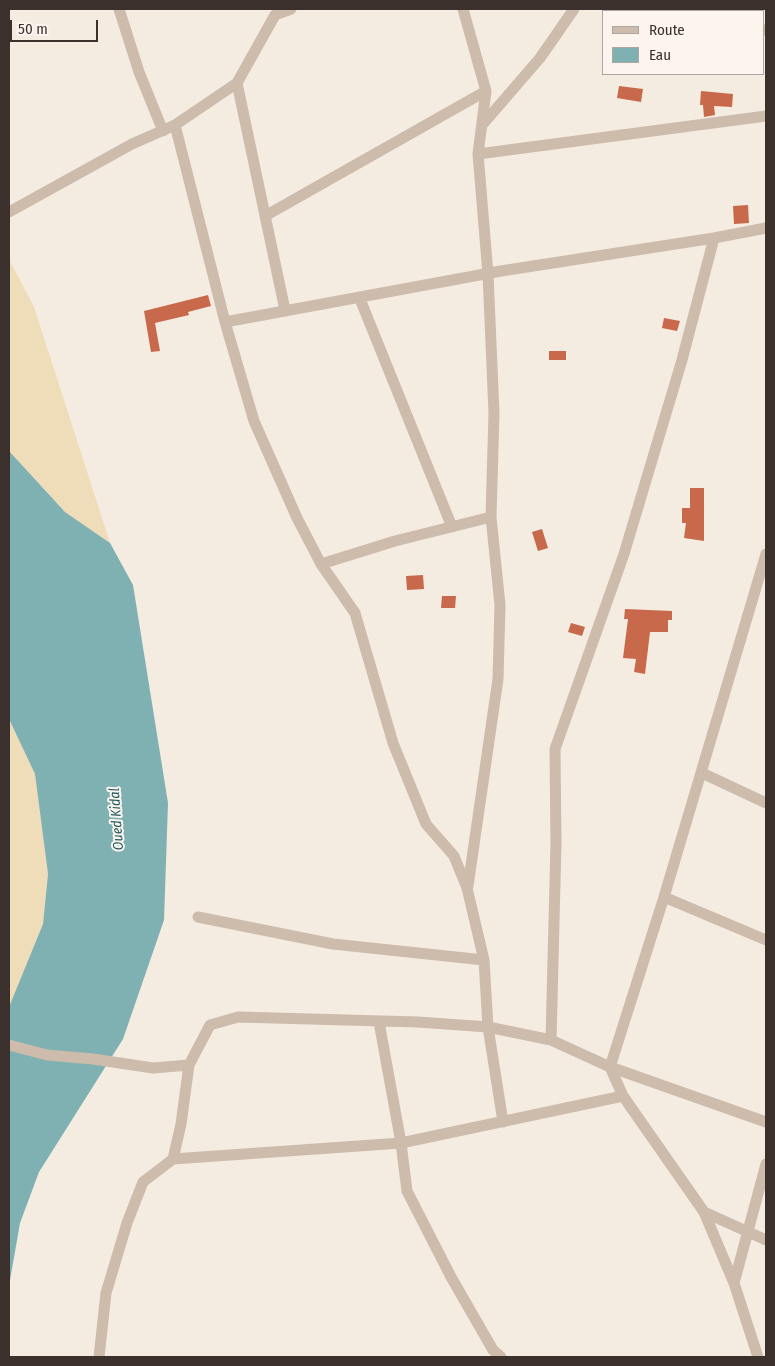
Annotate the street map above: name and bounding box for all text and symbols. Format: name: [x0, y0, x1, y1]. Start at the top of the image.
scale bar: [12, 10, 100, 42]
legend: [602, 10, 765, 75]
text: 50 m: [18, 20, 48, 38]
text: Route: [649, 21, 685, 39]
text: Eau: [649, 46, 671, 64]
water label: Oued Kidal: [106, 787, 128, 851]

